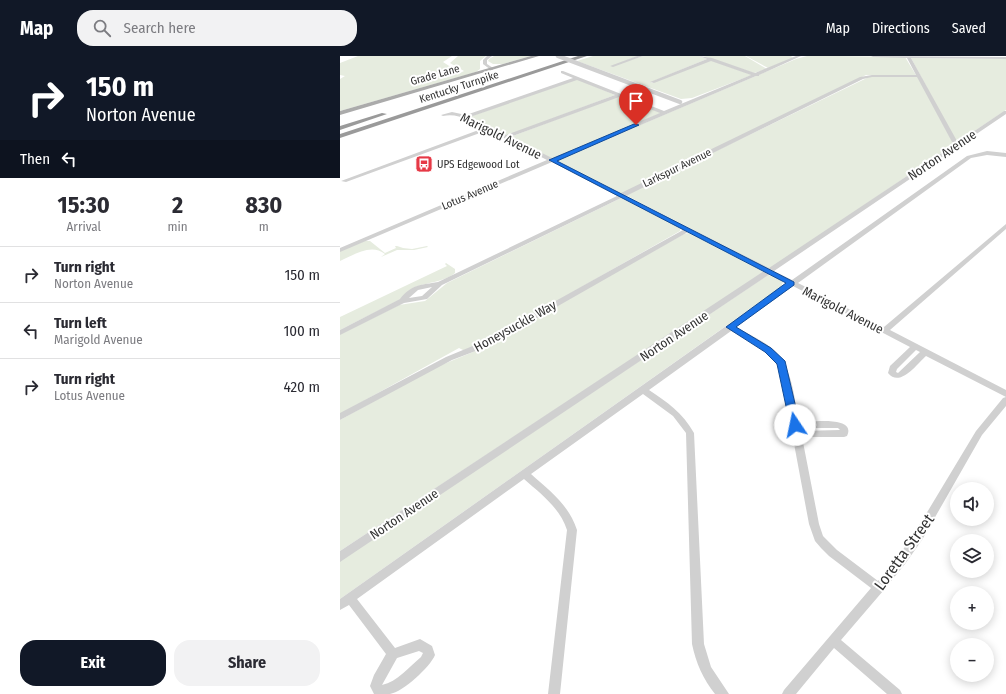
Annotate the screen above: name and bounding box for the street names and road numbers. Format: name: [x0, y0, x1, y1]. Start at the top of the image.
street label: Grade Lane: [409, 62, 461, 88]
street label: Kentucky Turnpike: [418, 68, 500, 106]
street label: Marigold Avenue: [458, 110, 544, 162]
street label: Norton Avenue: [905, 127, 979, 183]
street label: Larkspur Avenue: [640, 146, 714, 190]
street label: Lotus Avenue: [440, 177, 500, 213]
street label: Marigold Avenue: [800, 283, 886, 337]
street label: Honeysuckle Way: [471, 297, 559, 355]
street label: Norton Avenue: [637, 308, 711, 364]
street label: Norton Avenue: [367, 486, 441, 542]
street label: Loretta Street: [870, 510, 938, 594]

